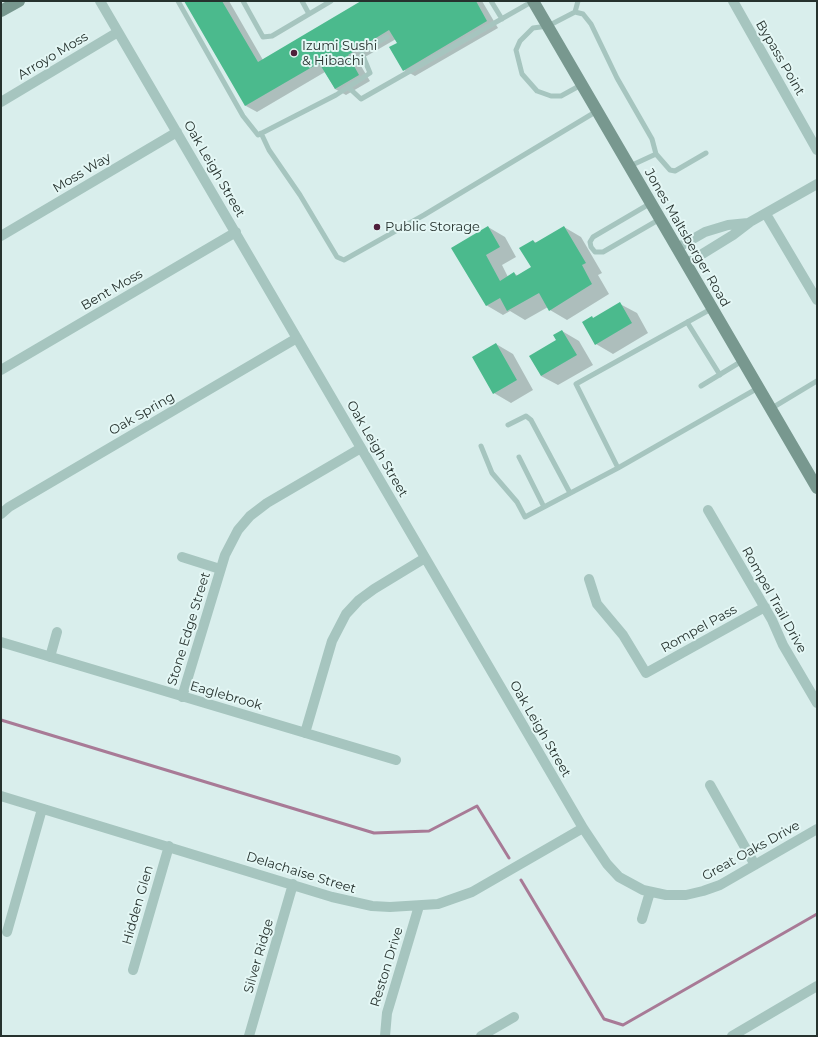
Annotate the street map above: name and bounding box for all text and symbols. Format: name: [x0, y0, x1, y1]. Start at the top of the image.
street label: Bypass Point: [752, 18, 808, 98]
street label: Arroyo Moss: [15, 29, 91, 83]
place label: Izumi Sushi & Hibachi: [302, 38, 377, 69]
marker: Izumi Sushi & Hibachi: [289, 48, 299, 58]
street label: Oak Leigh Street: [180, 118, 248, 220]
street label: Moss Way: [50, 150, 114, 196]
street label: Jones Maltsberger Road: [641, 166, 733, 310]
place label: Public Storage: [385, 219, 480, 235]
marker: Public Storage: [372, 222, 382, 232]
street label: Bent Moss: [78, 266, 146, 314]
street label: Oak Spring: [107, 389, 177, 439]
street label: Oak Leigh Street: [343, 398, 411, 500]
street label: Rompel Trail Drive: [738, 544, 810, 656]
street label: Stone Edge Street: [164, 570, 214, 688]
street label: Rompel Pass: [658, 602, 740, 656]
street label: Eaglebrook: [188, 678, 264, 714]
street label: Oak Leigh Street: [506, 678, 574, 780]
street label: Great Oaks Drive: [700, 818, 802, 884]
street label: Delachaise Street: [244, 849, 358, 897]
street label: Hidden Glen: [119, 863, 157, 947]
street label: Silver Ridge: [241, 917, 277, 995]
street label: Reston Drive: [367, 925, 407, 1009]

